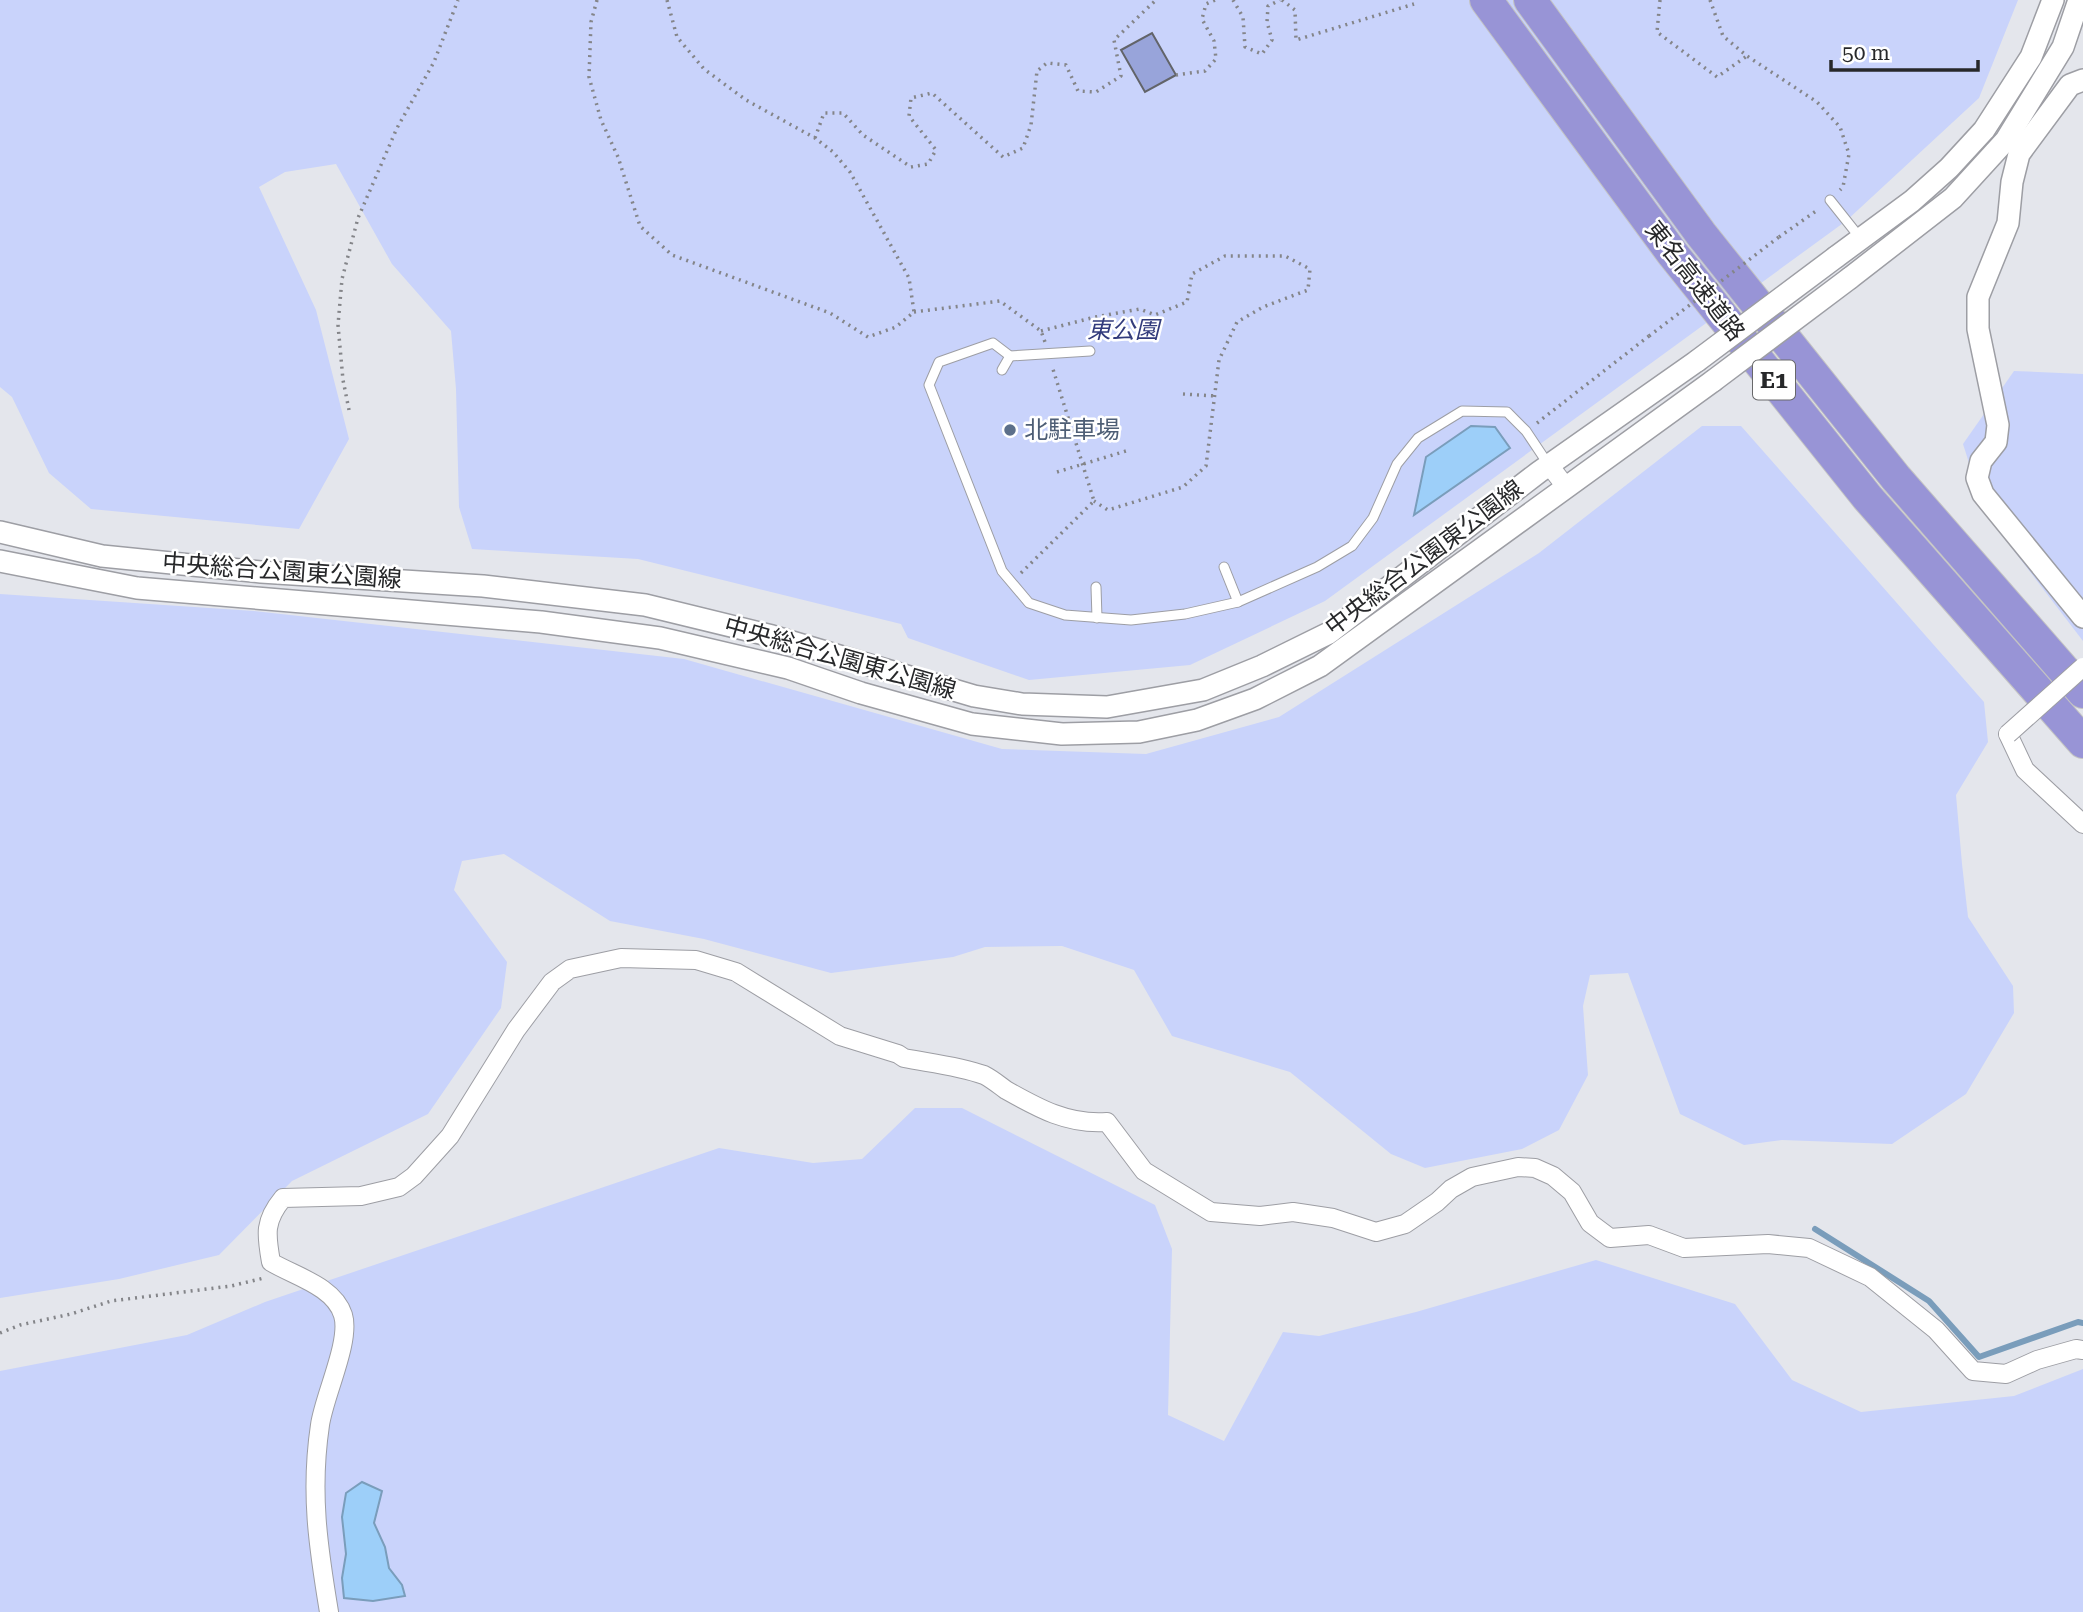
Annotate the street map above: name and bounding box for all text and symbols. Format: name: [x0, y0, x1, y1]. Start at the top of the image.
scale bar: [1831, 28, 1978, 72]
text: 50 m: [1842, 41, 1890, 65]
street label: 東名高速道路: [1640, 216, 1750, 346]
park label: 東公園: [1087, 316, 1162, 344]
road number: E1: [1753, 360, 1795, 400]
place label: 北駐車場: [1024, 416, 1120, 444]
marker: 北駐車場: [1002, 422, 1018, 438]
street label: 中央総合公園東公園線: [1320, 475, 1528, 641]
street label: 中央総合公園東公園線: [161, 549, 403, 593]
street label: 中央総合公園東公園線: [721, 611, 959, 705]

